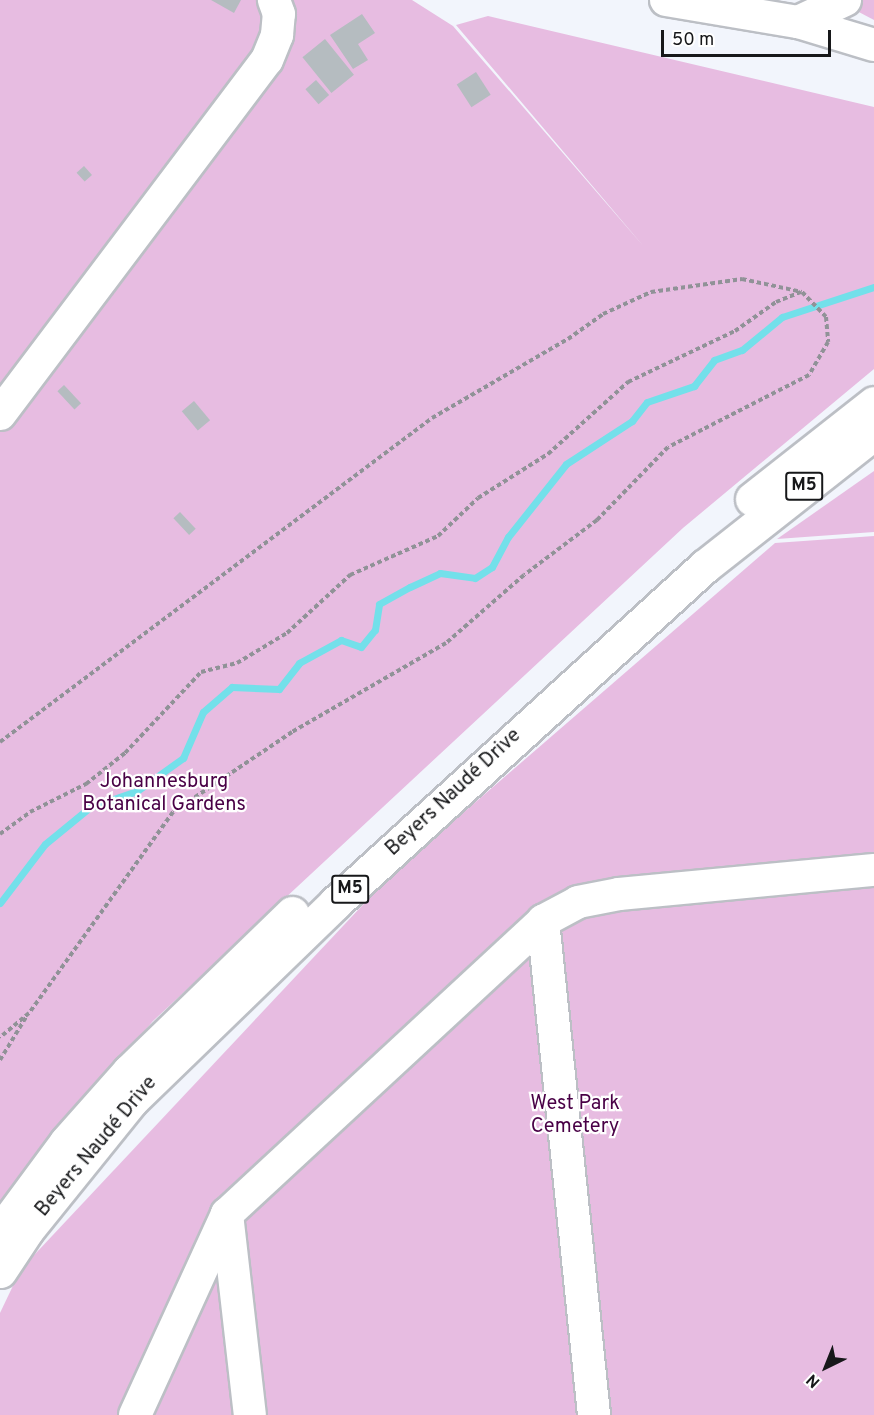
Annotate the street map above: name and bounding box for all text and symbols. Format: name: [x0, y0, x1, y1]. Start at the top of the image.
scale bar: [664, 18, 834, 56]
text: 50 m: [672, 29, 714, 52]
road number: M5: [784, 471, 824, 501]
street label: Beyers Naudé Drive: [381, 724, 527, 862]
park label: Johannesburg Botanical Gardens: [82, 771, 246, 818]
road number: M5: [330, 874, 370, 904]
street label: Beyers Naudé Drive: [31, 1072, 163, 1222]
park label: West Park Cemetery: [530, 1092, 620, 1139]
north arrow: [796, 1337, 856, 1397]
text: N: [803, 1369, 825, 1391]

